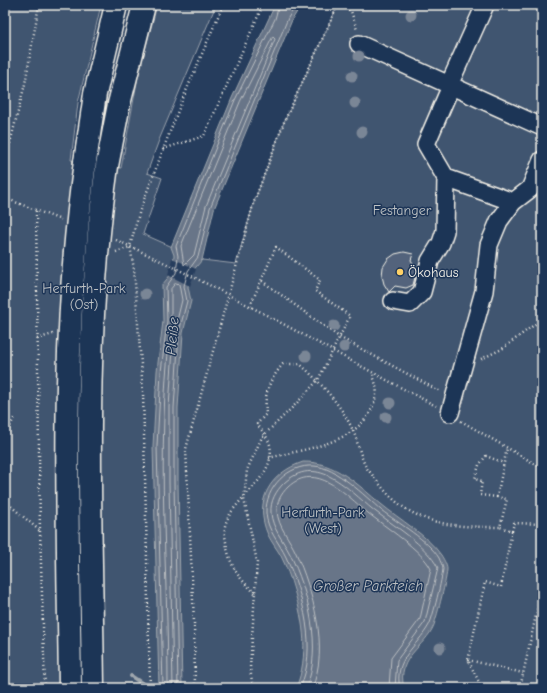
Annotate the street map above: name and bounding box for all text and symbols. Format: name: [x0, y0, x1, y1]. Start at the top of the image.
park label: Festanger: [373, 202, 432, 219]
place label: Ökohaus: [408, 264, 459, 281]
marker: Ökohaus: [395, 267, 405, 277]
park label: Herfurth-Park (Ost): [42, 280, 126, 313]
water label: Pleiße: [161, 316, 183, 356]
park label: Herfurth-Park (West): [281, 504, 365, 537]
water label: Großer Parkteich: [313, 577, 423, 595]

